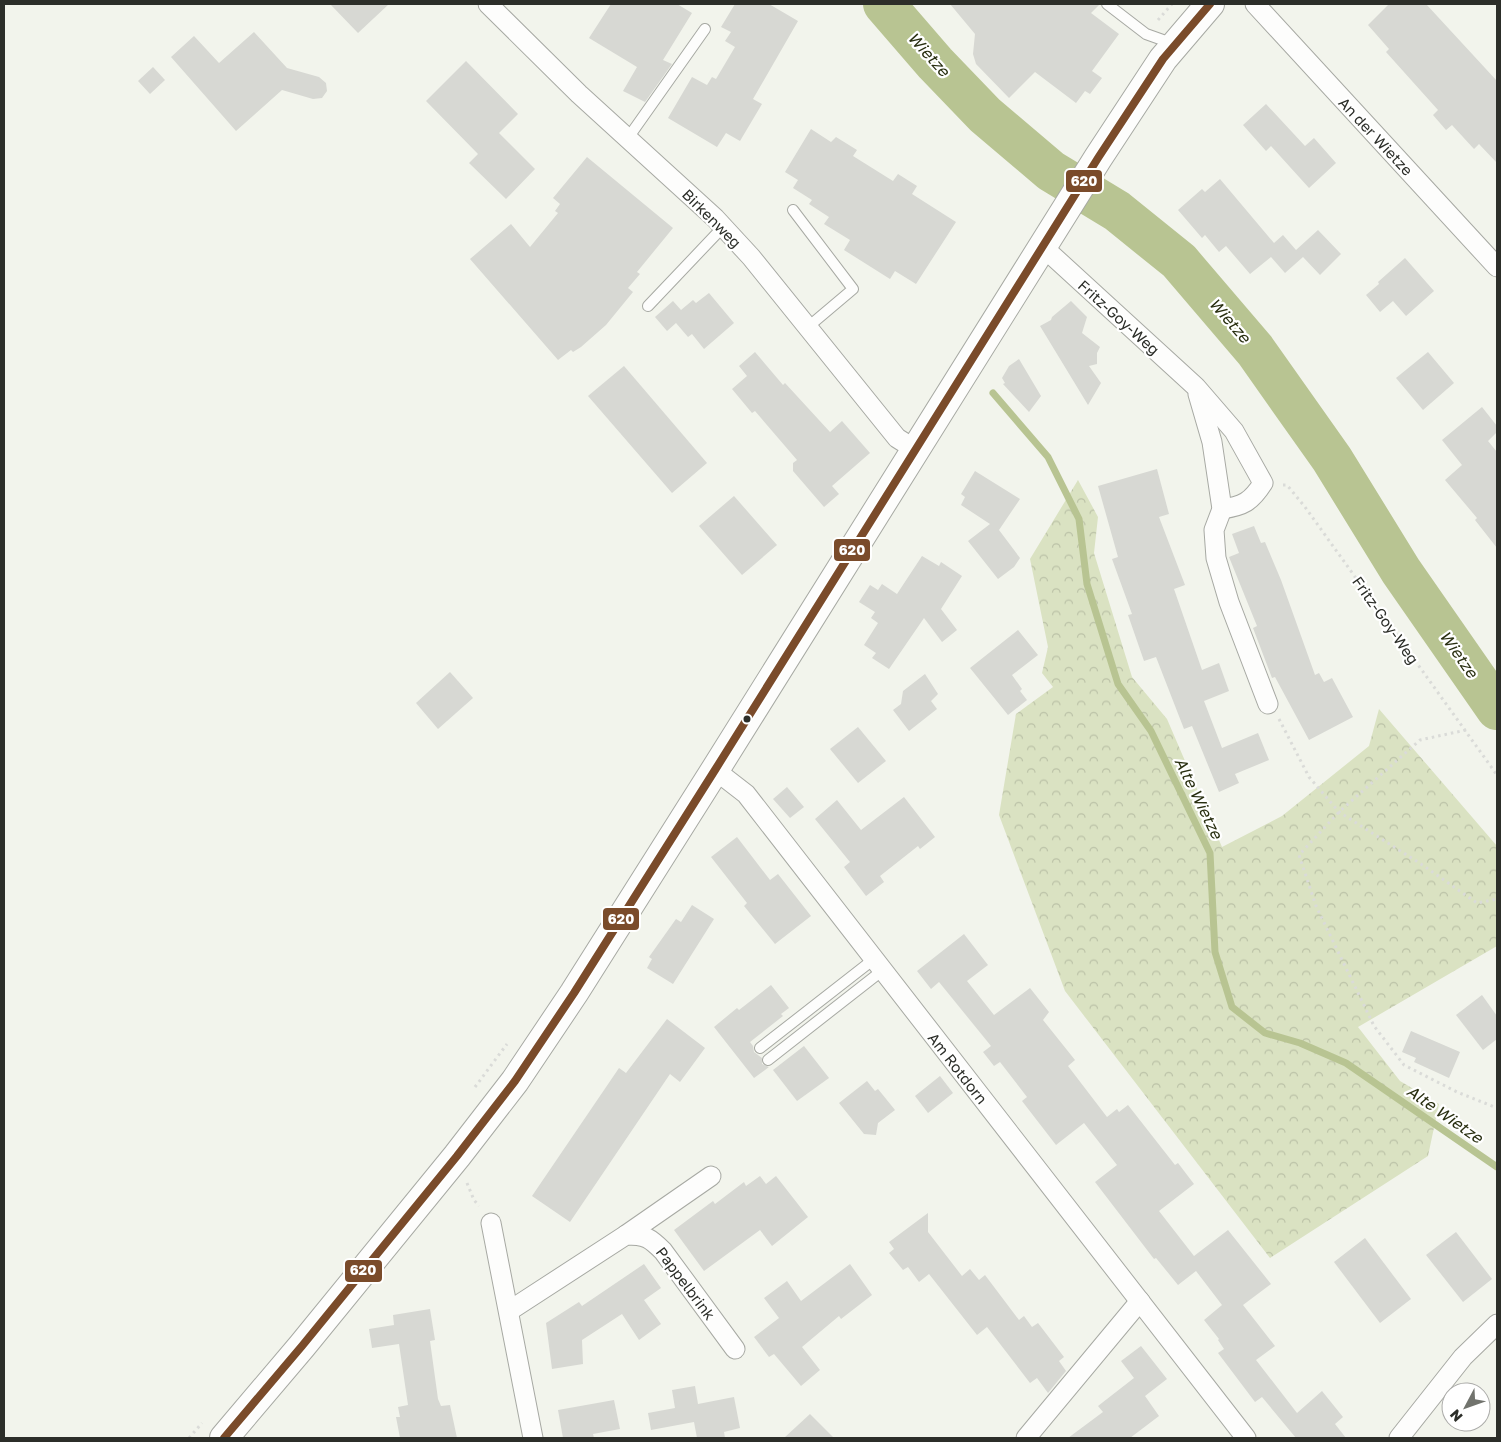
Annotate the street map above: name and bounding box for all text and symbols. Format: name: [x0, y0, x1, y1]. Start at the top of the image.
water label: Wietze: [904, 28, 955, 82]
street label: An der Wietze: [1335, 93, 1417, 179]
line badge: 620: [1065, 169, 1103, 193]
text: 620: [1071, 172, 1097, 189]
street label: Birkenweg: [679, 185, 745, 251]
street label: Fritz-Goy-Weg: [1075, 276, 1163, 358]
water label: Wietze: [1205, 293, 1256, 348]
line badge: 620: [833, 538, 871, 562]
text: 620: [839, 541, 865, 558]
street label: Fritz-Goy-Weg: [1349, 573, 1423, 667]
water label: Wietze: [1436, 627, 1483, 683]
unlabelled marker: [742, 714, 752, 724]
water label: Alte Wietze: [1171, 754, 1228, 843]
line badge: 620: [602, 907, 640, 931]
text: 620: [608, 910, 634, 927]
street label: Am Rotdorn: [925, 1029, 991, 1107]
water label: Alte Wietze: [1403, 1081, 1488, 1148]
street label: Pappelbrink: [653, 1243, 720, 1324]
line badge: 620: [344, 1259, 383, 1283]
text: 620: [350, 1261, 376, 1278]
north arrow: [1441, 1382, 1491, 1432]
text: N: [1446, 1406, 1466, 1425]

